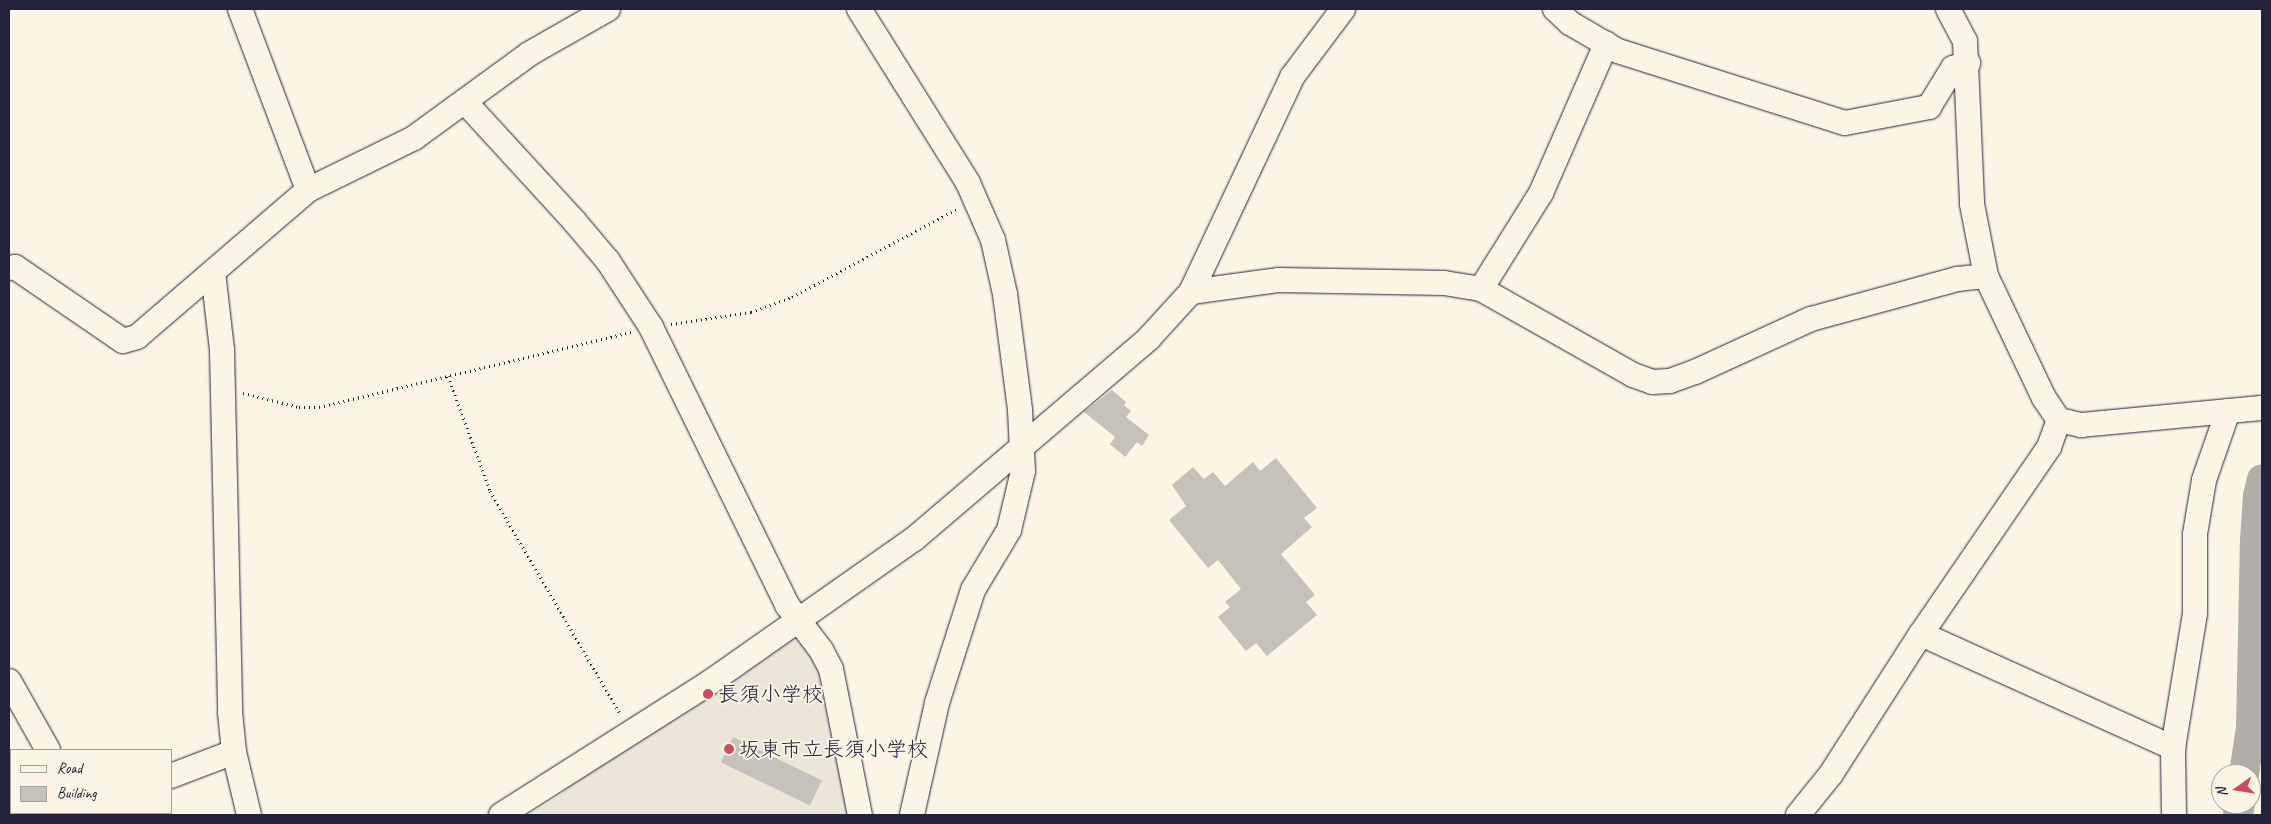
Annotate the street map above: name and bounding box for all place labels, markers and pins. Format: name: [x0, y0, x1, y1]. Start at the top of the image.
place label: 長須小学校: [718, 681, 823, 707]
marker: 長須小学校: [702, 688, 714, 700]
place label: 坂東市立長須小学校: [739, 736, 928, 762]
marker: 坂東市立長須小学校: [723, 743, 735, 755]

